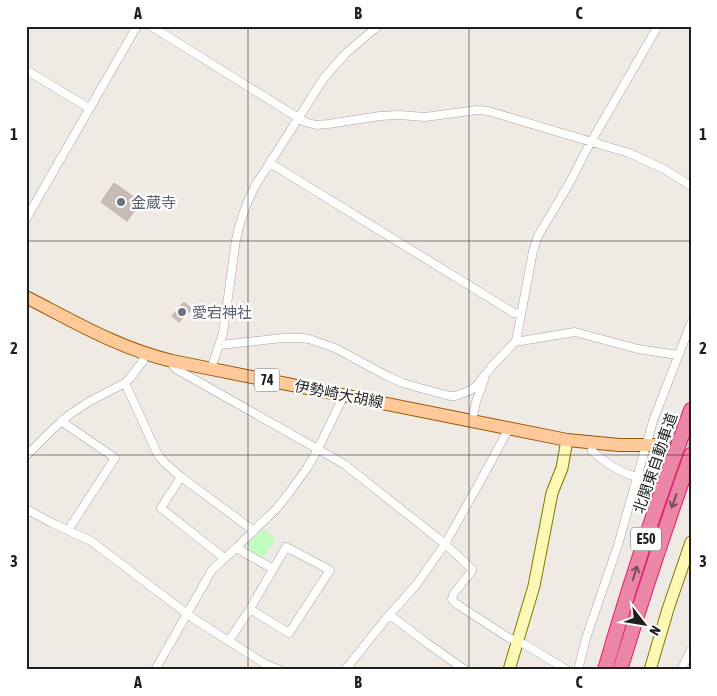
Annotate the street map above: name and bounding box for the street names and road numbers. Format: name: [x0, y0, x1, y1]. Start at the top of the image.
road number: 74: [254, 368, 280, 392]
street label: 伊勢崎大胡線: [293, 377, 385, 411]
street label: 北関東自動車道: [630, 411, 680, 515]
road number: E50: [631, 528, 661, 550]

